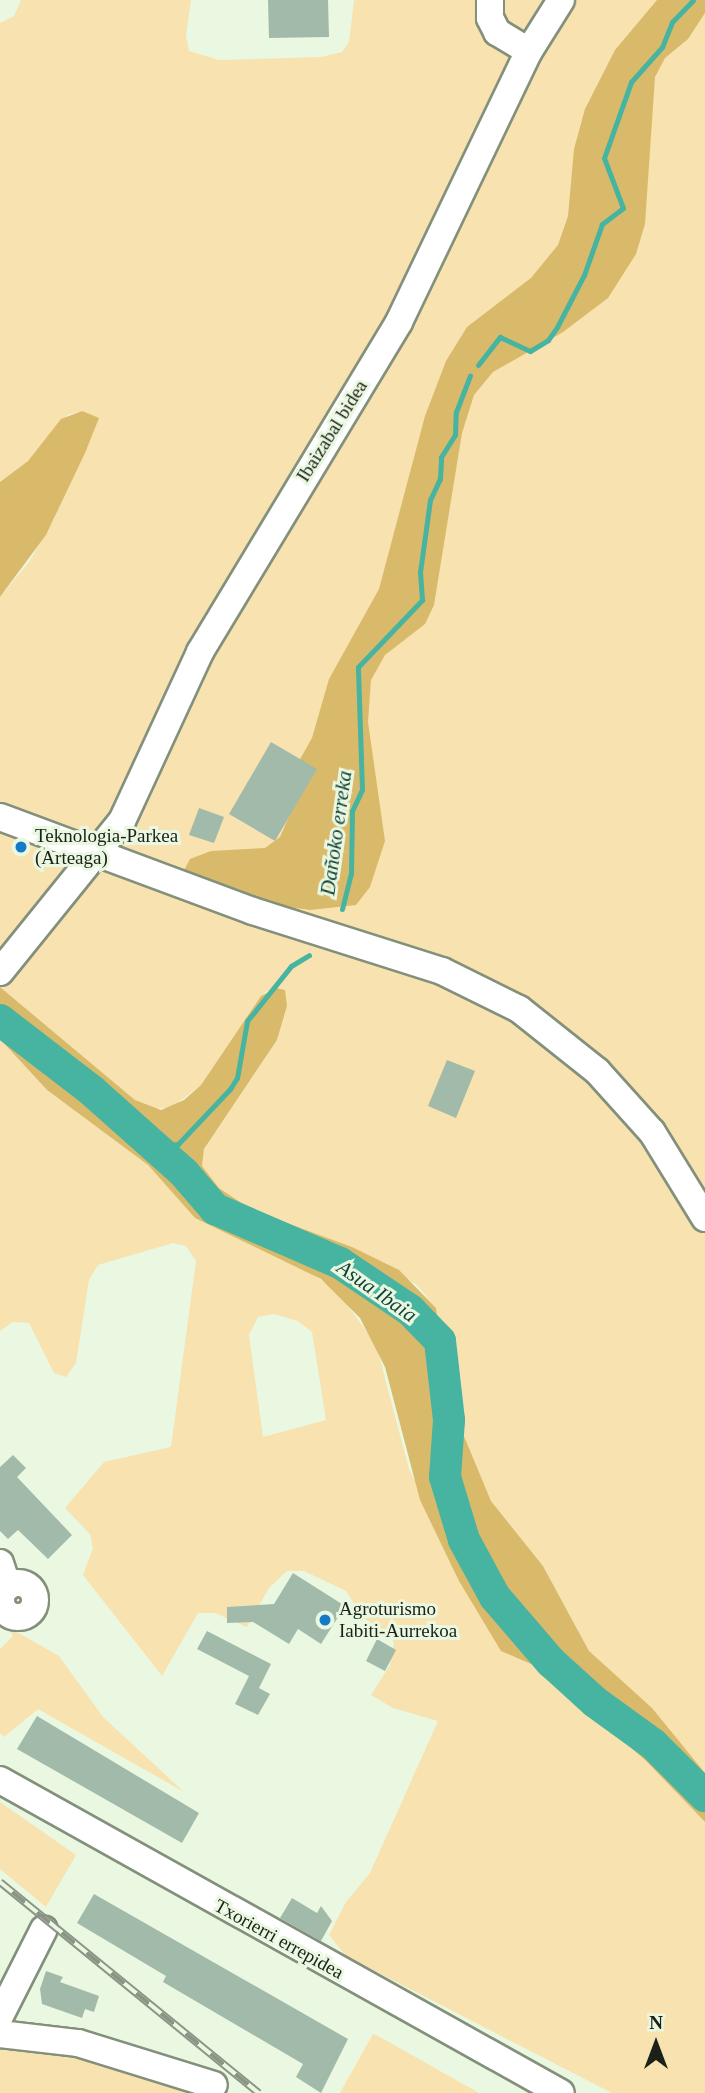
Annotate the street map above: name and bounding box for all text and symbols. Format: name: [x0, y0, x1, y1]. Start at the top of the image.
street label: Ibaizabal bidea: [292, 376, 372, 486]
water label: Dañoko erreka: [315, 769, 357, 897]
place label: Teknologia-Parkea (Arteaga): [35, 825, 178, 869]
marker: Teknologia-Parkea (Arteaga): [13, 839, 29, 855]
water label: Asua Ibaia: [332, 1254, 422, 1328]
place label: Agroturismo Iabiti-Aurrekoa: [339, 1598, 457, 1642]
marker: Agroturismo Iabiti-Aurrekoa: [317, 1612, 333, 1628]
street label: Txorierri errepidea: [211, 1894, 347, 1984]
north arrow: [621, 2009, 691, 2079]
text: N: [649, 2012, 663, 2033]

